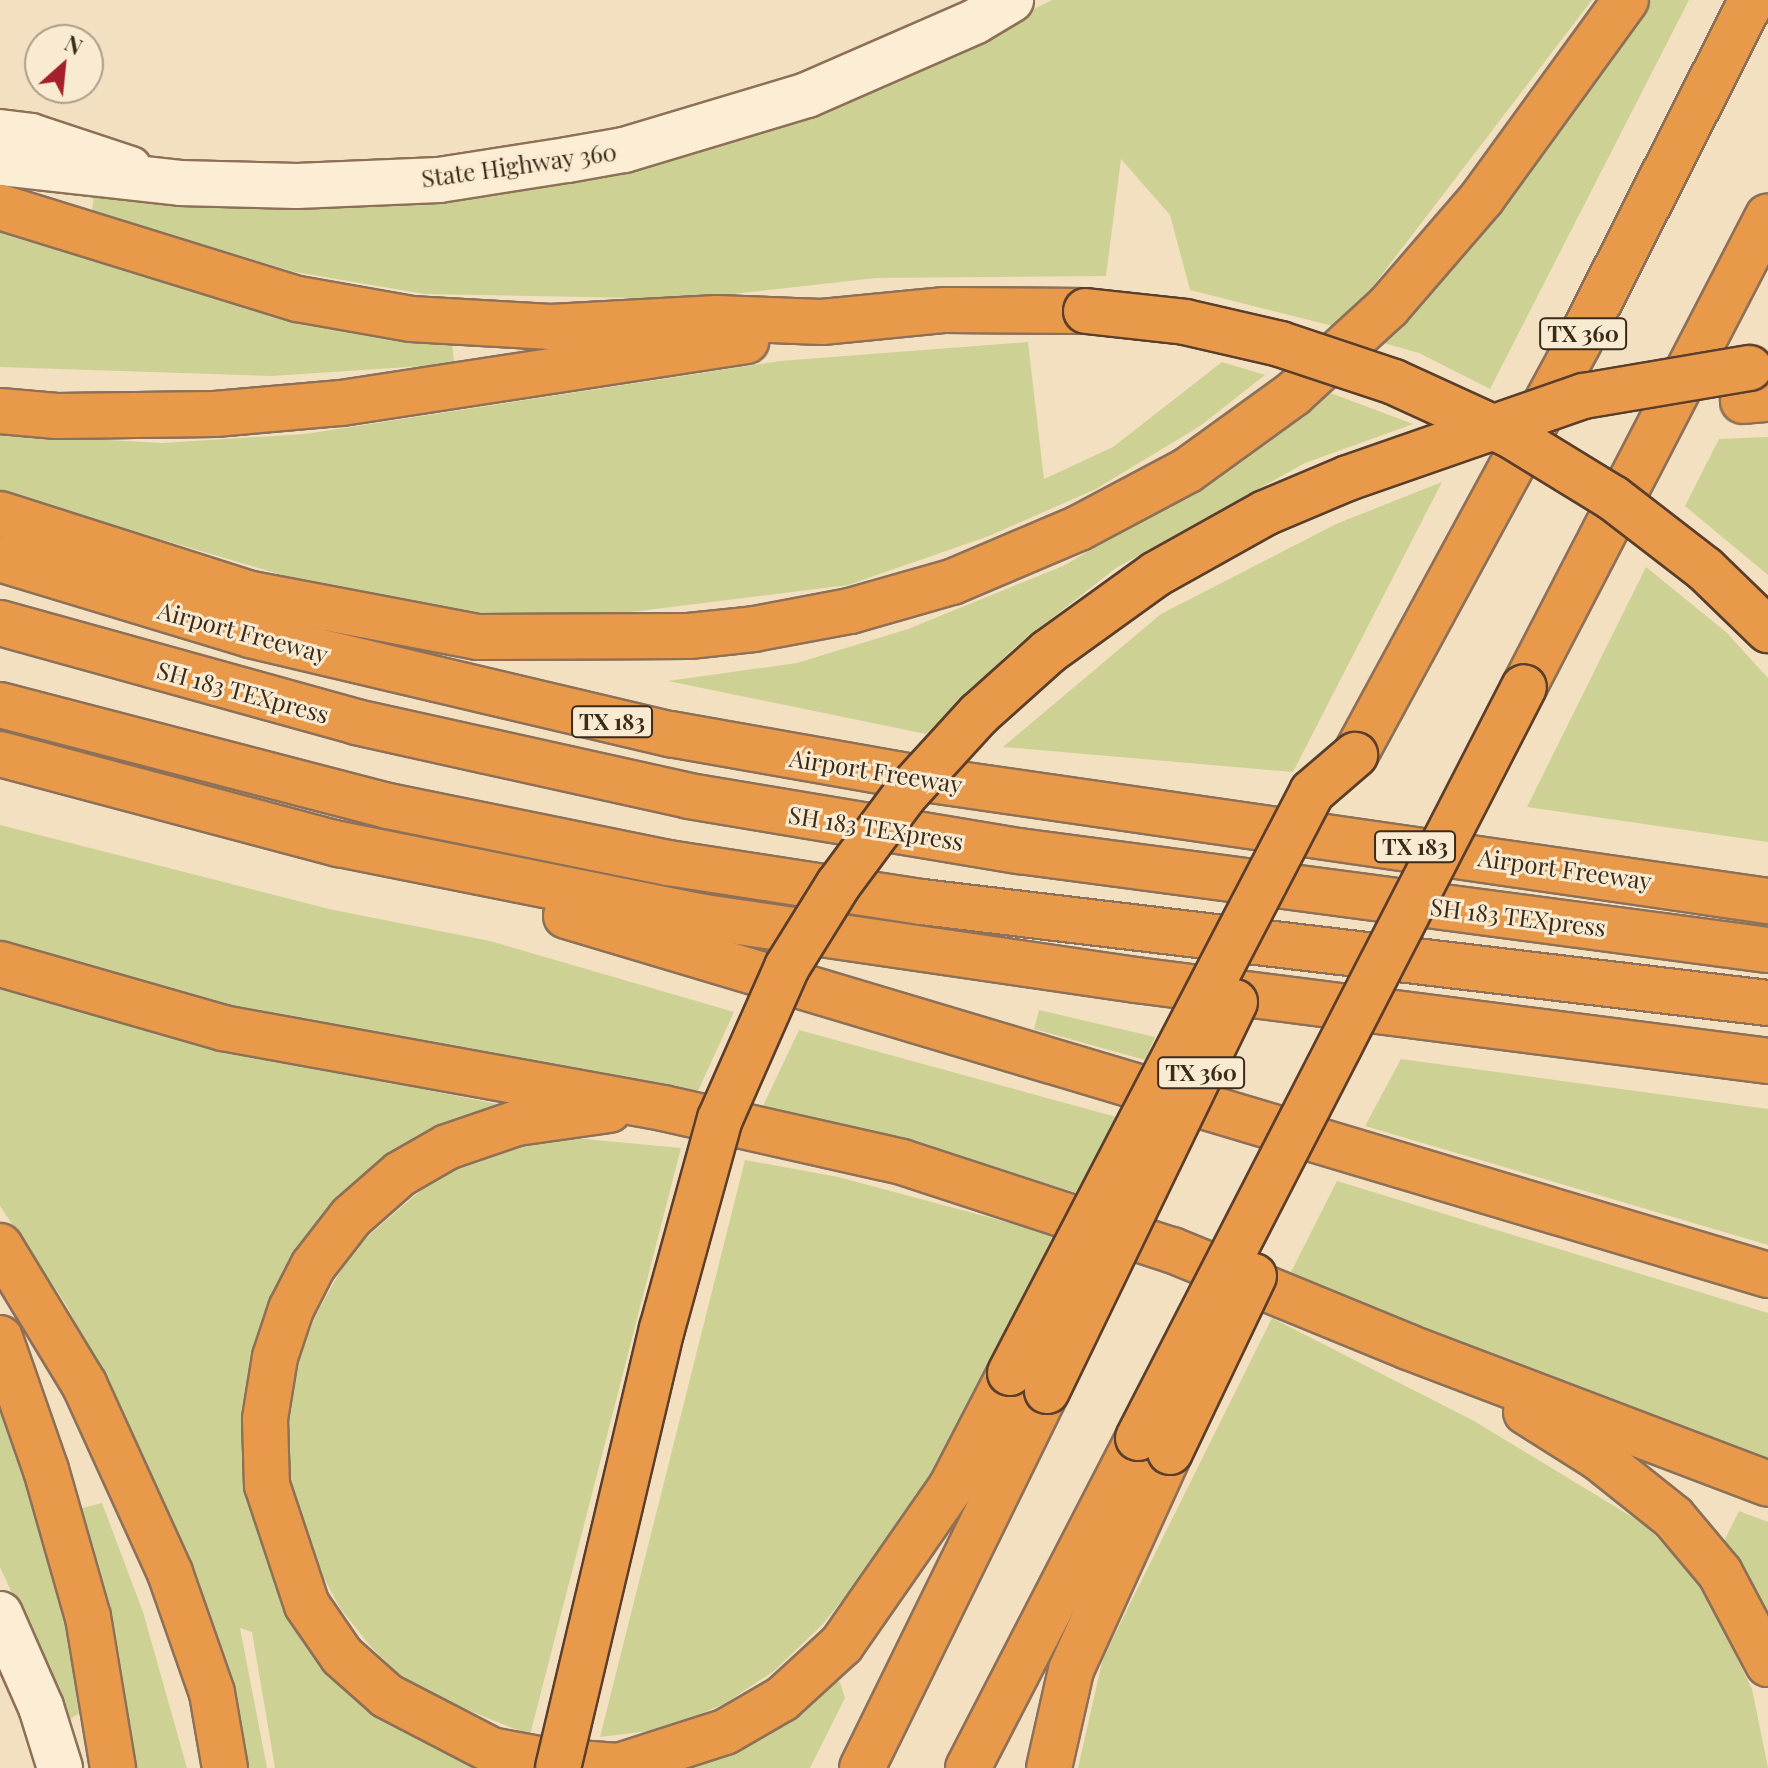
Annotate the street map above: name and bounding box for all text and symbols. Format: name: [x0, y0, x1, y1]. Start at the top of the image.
north arrow: [24, 24, 104, 104]
text: N: [60, 27, 88, 61]
street label: State Highway 360: [419, 137, 619, 193]
road number: TX 360: [1537, 316, 1629, 352]
street label: Airport Freeway: [155, 595, 331, 669]
street label: SH 183 TEXpress: [154, 655, 332, 729]
road number: TX 183: [570, 704, 654, 740]
street label: Airport Freeway: [787, 743, 965, 799]
street label: SH 183 TEXpress: [786, 800, 966, 856]
road number: TX 183: [1373, 829, 1457, 865]
street label: Airport Freeway: [1476, 843, 1654, 895]
street label: SH 183 TEXpress: [1428, 892, 1608, 942]
road number: TX 360: [1155, 1055, 1247, 1091]

